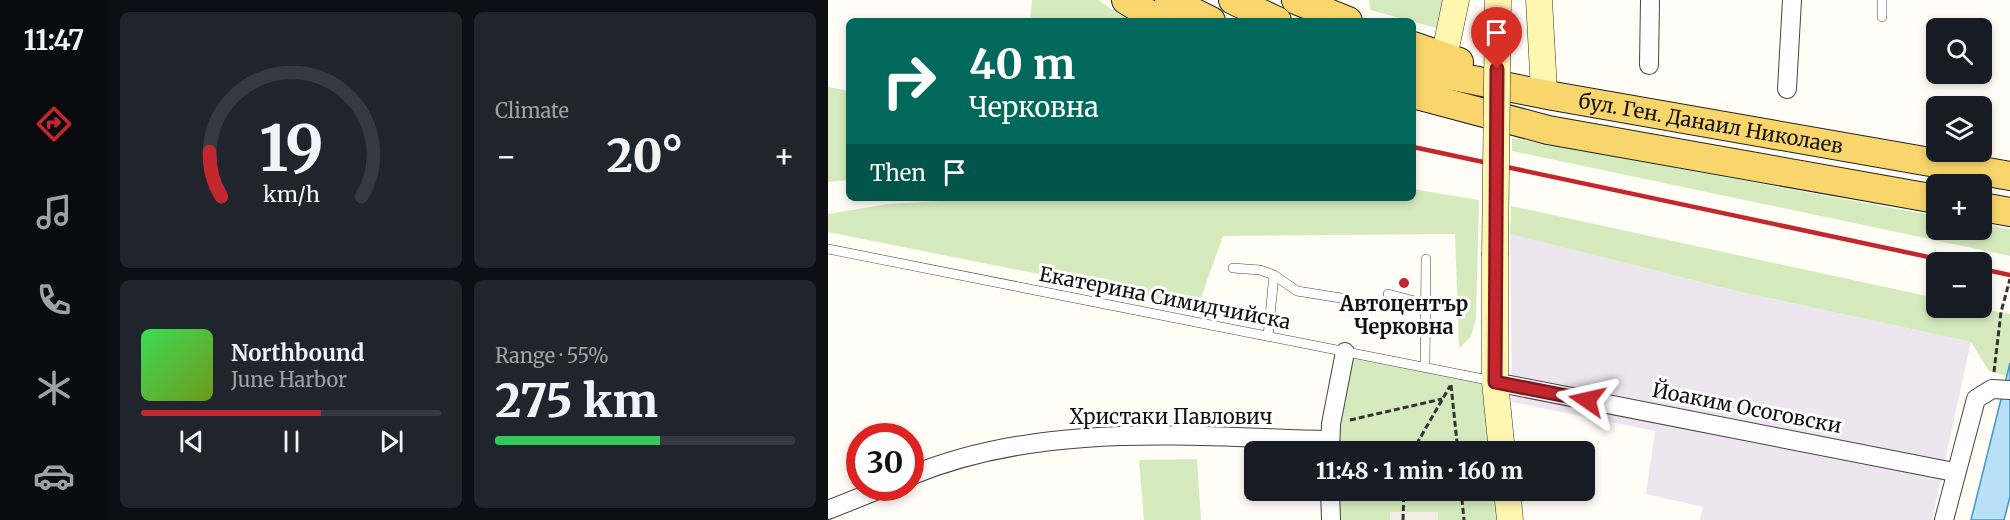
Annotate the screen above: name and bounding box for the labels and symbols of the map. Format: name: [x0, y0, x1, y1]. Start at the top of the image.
pin: [1471, 7, 1522, 69]
street label: бул. Ген. Данаил Николаев: [1577, 88, 1845, 159]
street label: Екатерина Симидчийска: [1037, 261, 1293, 334]
marker: Автоцентър Черковна: [1397, 276, 1411, 290]
place label: Автоцентър Черковна: [1339, 291, 1468, 339]
position arrow: [1555, 368, 1619, 432]
street label: Йоаким Осоговски: [1650, 376, 1844, 438]
street label: Христаки Павлович: [1069, 404, 1273, 429]
speed limit sign: 30: [846, 423, 924, 501]

